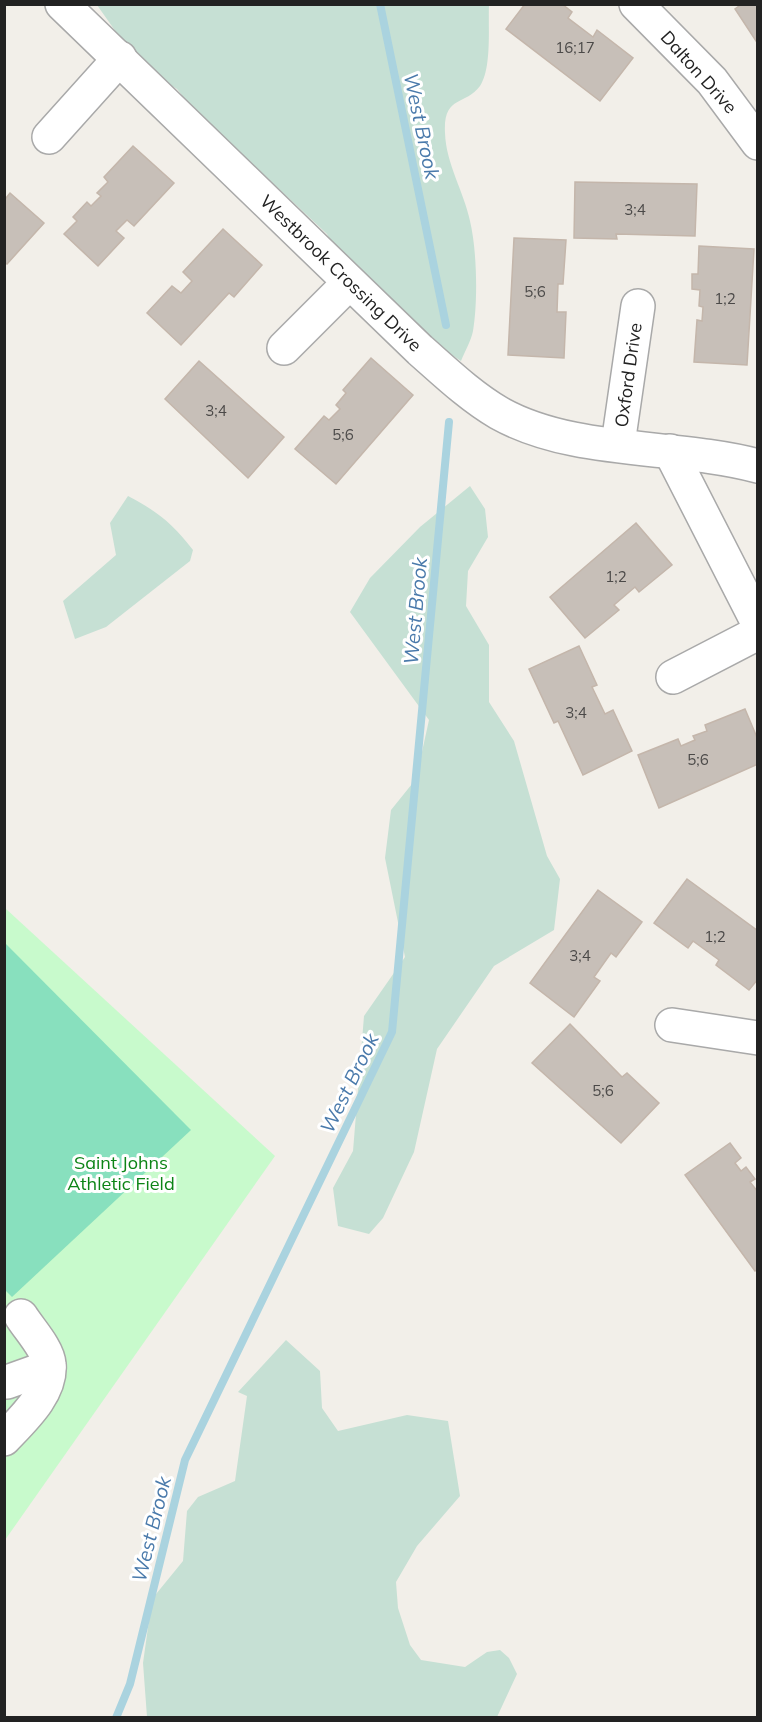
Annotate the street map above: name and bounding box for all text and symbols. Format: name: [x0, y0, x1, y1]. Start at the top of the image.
street label: Dalton Drive: [656, 26, 742, 118]
house number: 16;17: [555, 38, 595, 57]
water label: West Brook: [399, 71, 446, 182]
street label: Westbrook Crossing Drive: [255, 190, 427, 356]
house number: 3;4: [624, 200, 646, 219]
house number: 5;6: [524, 282, 546, 301]
house number: 1;2: [714, 289, 736, 308]
street label: Oxford Drive: [609, 321, 647, 429]
house number: 3;4: [205, 401, 227, 420]
house number: 5;6: [332, 425, 354, 444]
water label: West Brook: [398, 555, 432, 666]
house number: 1;2: [605, 567, 627, 586]
house number: 3;4: [565, 703, 587, 722]
house number: 5;6: [687, 750, 709, 769]
house number: 1;2: [704, 927, 726, 946]
house number: 3;4: [569, 946, 591, 965]
water label: West Brook: [314, 1028, 384, 1137]
house number: 5;6: [592, 1081, 614, 1100]
park label: Saint Johns Athletic Field: [67, 1151, 175, 1195]
water label: West Brook: [126, 1473, 176, 1584]

